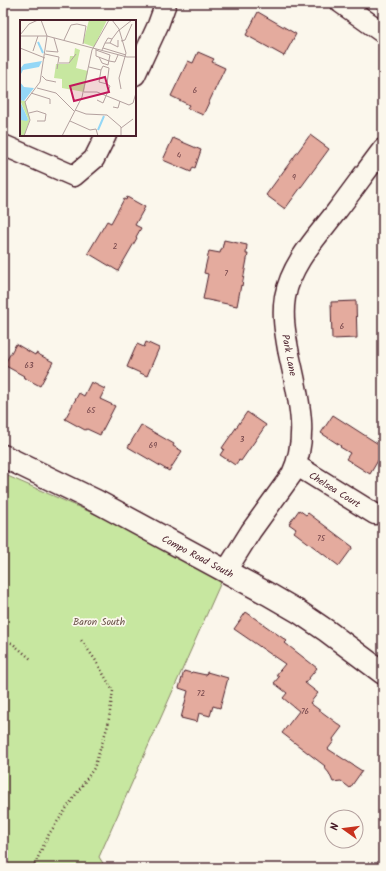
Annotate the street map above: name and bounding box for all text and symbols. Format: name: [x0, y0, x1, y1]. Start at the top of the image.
inset map: [20, 20, 136, 136]
house number: 6: [193, 84, 197, 97]
house number: 4: [177, 149, 182, 162]
house number: 9: [292, 171, 296, 184]
house number: 2: [113, 240, 118, 253]
house number: 7: [224, 267, 228, 280]
house number: 6: [340, 320, 344, 333]
street label: Park Lane: [277, 333, 301, 378]
house number: 63: [24, 359, 34, 372]
house number: 65: [87, 404, 96, 417]
house number: 3: [240, 433, 245, 446]
house number: 69: [149, 439, 157, 452]
street label: Chelsea Court: [306, 468, 364, 512]
street label: Compo Road South: [159, 531, 236, 583]
house number: 75: [317, 532, 326, 545]
park label: Baron South: [73, 614, 125, 630]
house number: 72: [197, 687, 206, 700]
house number: 76: [301, 705, 309, 718]
north arrow: [324, 809, 364, 849]
text: N: [326, 821, 345, 832]

